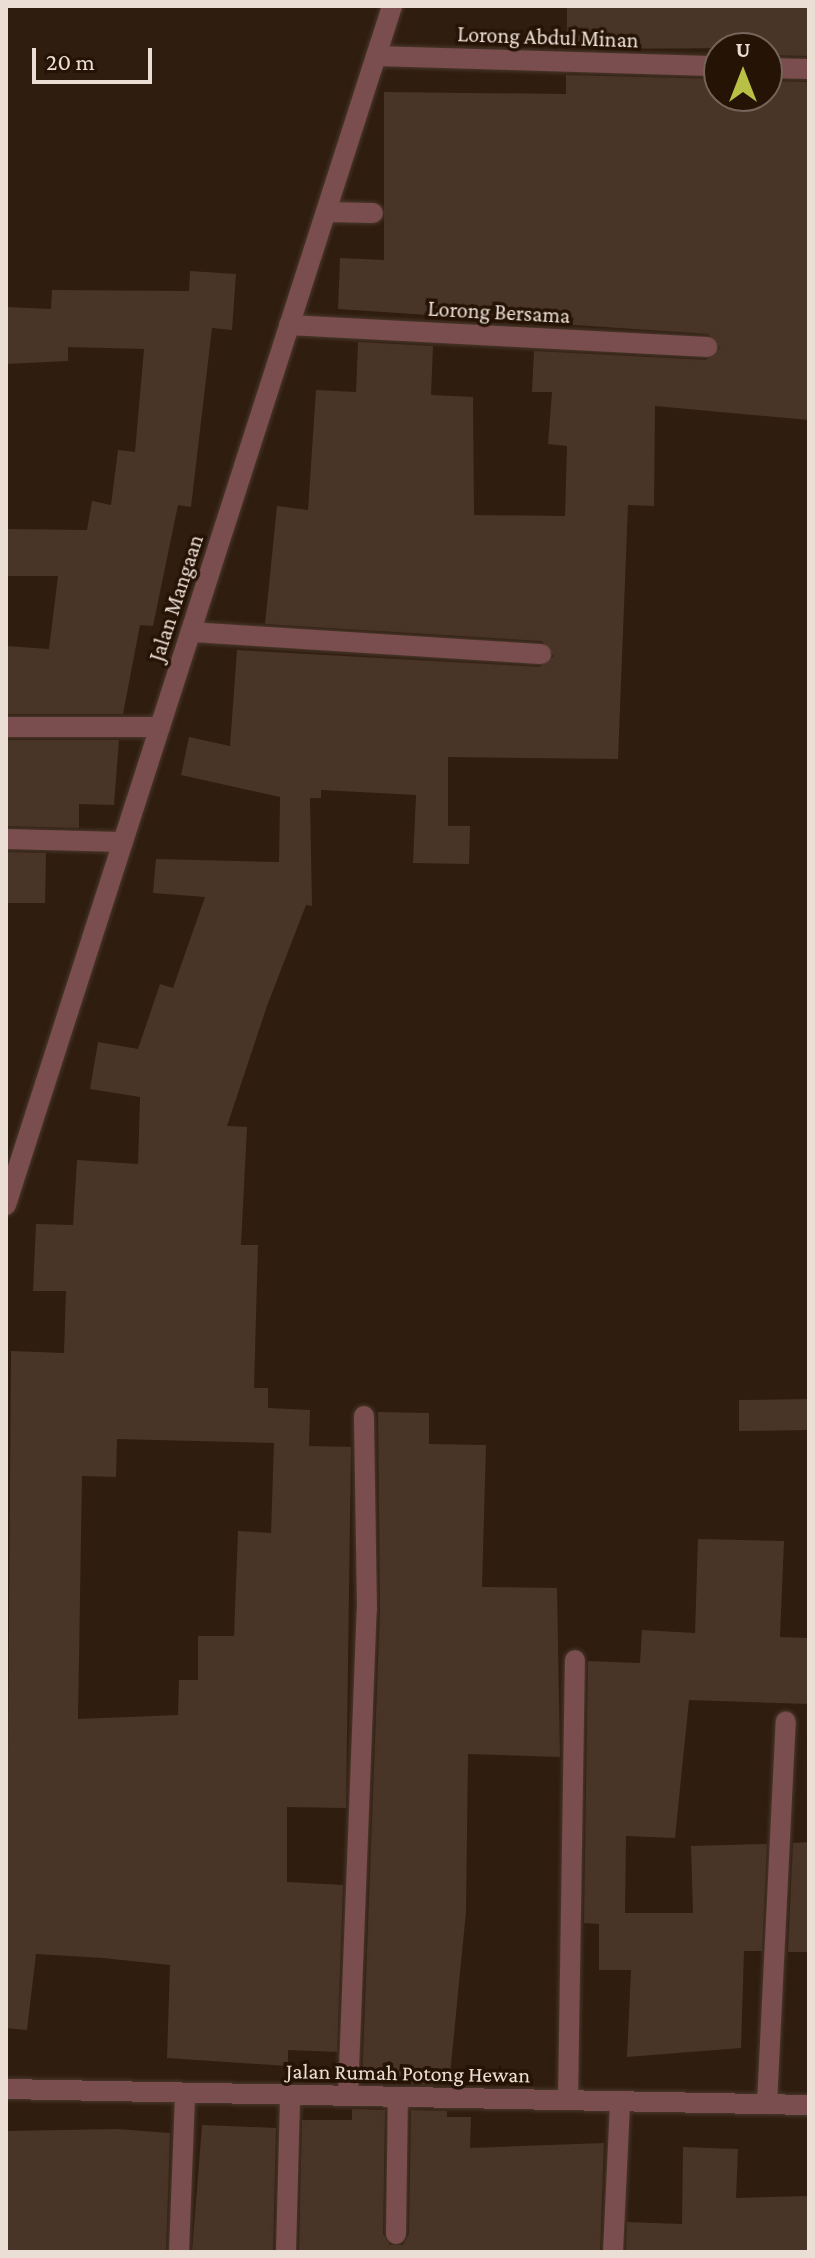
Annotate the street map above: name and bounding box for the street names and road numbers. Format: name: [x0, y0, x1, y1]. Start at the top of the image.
street label: Lorong Abdul Minan: [457, 21, 639, 53]
street label: Lorong Bersama: [427, 295, 571, 329]
street label: Jalan Mangaan: [143, 531, 209, 665]
street label: Jalan Rumah Potong Hewan: [286, 2058, 530, 2088]

